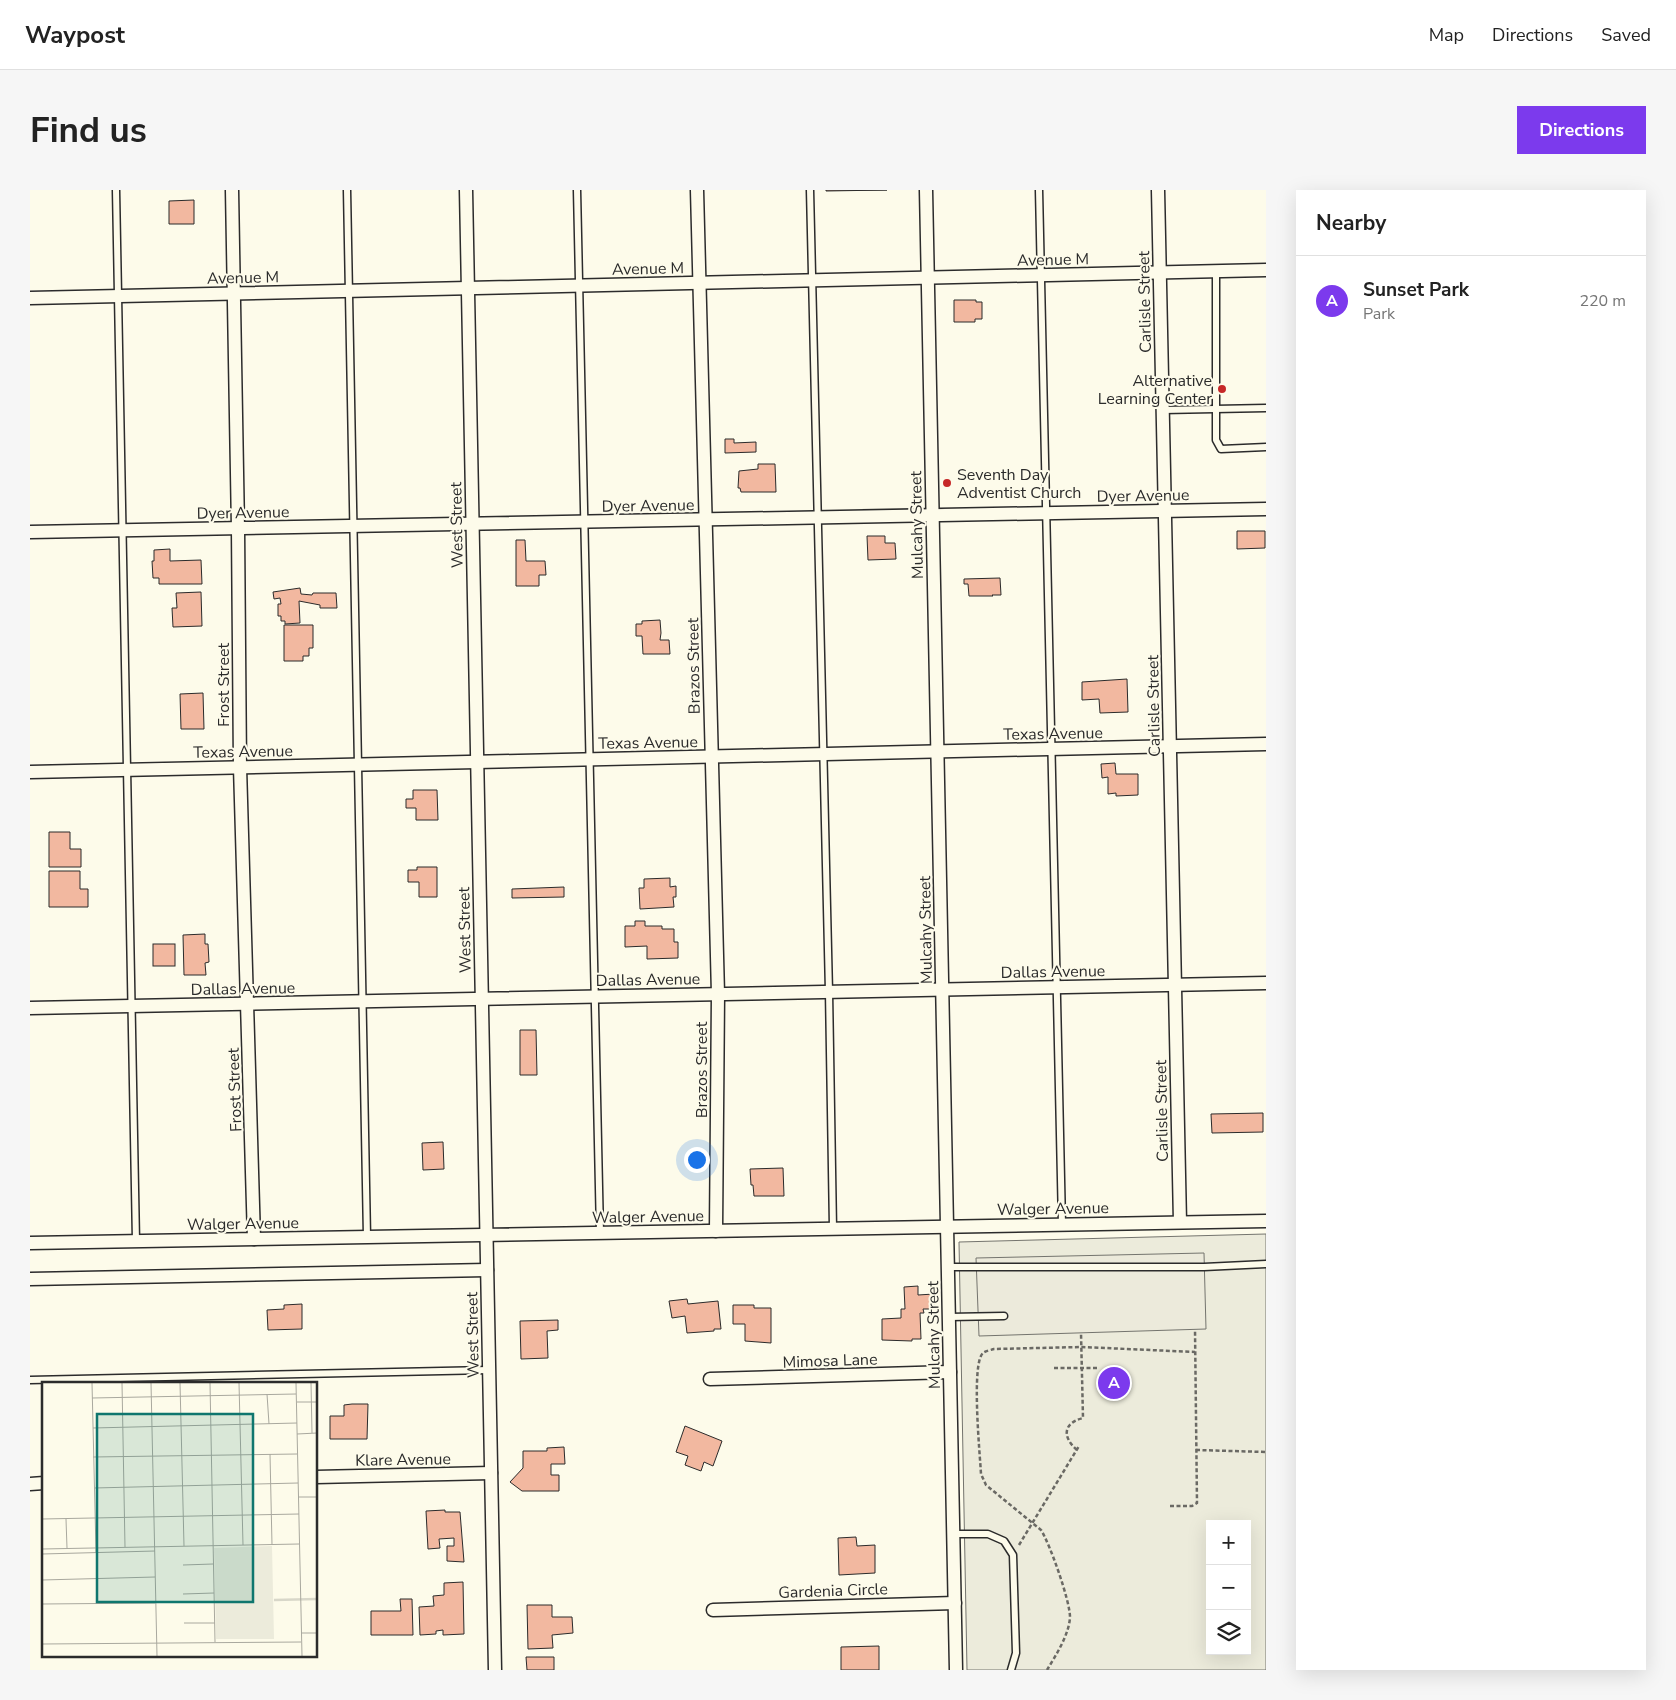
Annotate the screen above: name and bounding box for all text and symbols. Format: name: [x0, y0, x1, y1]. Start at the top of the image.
text: Waypost: [25, 19, 125, 51]
text: Map: [1429, 23, 1464, 47]
text: Directions: [1492, 23, 1573, 47]
text: Saved: [1601, 23, 1651, 47]
button: Directions: [1517, 106, 1646, 154]
text: Find us: [30, 107, 147, 154]
text: Nearby: [1316, 209, 1386, 237]
street label: Avenue M: [1017, 248, 1089, 272]
street label: Carlisle Street: [1133, 251, 1157, 353]
street label: Avenue M: [612, 257, 684, 281]
street label: Avenue M: [207, 266, 279, 290]
text: Sunset Park: [1363, 277, 1469, 303]
text: A: [1326, 290, 1338, 312]
text: 220 m: [1579, 290, 1626, 312]
text: Park: [1363, 303, 1395, 325]
place label: Alternative Learning Center: [1098, 370, 1212, 410]
marker: Alternative Learning Center: [1216, 383, 1228, 395]
place label: Seventh Day Adventist Church: [957, 464, 1081, 504]
street label: Mulcahy Street: [905, 470, 929, 579]
marker: Seventh Day Adventist Church: [941, 477, 953, 489]
street label: West Street: [445, 481, 469, 568]
street label: Dyer Avenue: [1096, 484, 1190, 508]
street label: Dyer Avenue: [601, 494, 695, 518]
street label: Dyer Avenue: [196, 501, 290, 525]
street label: Brazos Street: [682, 617, 706, 714]
street label: Frost Street: [213, 643, 235, 727]
street label: Carlisle Street: [1142, 655, 1166, 757]
street label: Texas Avenue: [1003, 722, 1103, 746]
street label: Texas Avenue: [598, 731, 698, 755]
street label: Texas Avenue: [193, 740, 293, 764]
street label: Mulcahy Street: [914, 875, 938, 984]
street label: West Street: [453, 886, 477, 973]
street label: Dallas Avenue: [1001, 960, 1105, 984]
street label: Dallas Avenue: [596, 968, 700, 992]
street label: Dallas Avenue: [191, 977, 295, 1001]
street label: Brazos Street: [691, 1021, 713, 1118]
street label: Frost Street: [223, 1047, 247, 1132]
street label: Carlisle Street: [1150, 1060, 1174, 1162]
your location: [684, 1147, 710, 1173]
street label: Walger Avenue: [997, 1197, 1109, 1221]
street label: Walger Avenue: [592, 1205, 704, 1229]
street label: Walger Avenue: [187, 1212, 299, 1236]
street label: Mulcahy Street: [922, 1280, 946, 1389]
street label: West Street: [461, 1291, 485, 1378]
street label: Mimosa Lane: [782, 1348, 878, 1374]
pin: A: [1098, 1364, 1130, 1402]
inset map: [42, 1382, 318, 1658]
street label: Klare Avenue: [355, 1448, 451, 1472]
map controls: [1206, 1520, 1251, 1655]
button: +: [1206, 1520, 1251, 1565]
button: −: [1206, 1565, 1251, 1610]
street label: Gardenia Circle: [778, 1578, 888, 1604]
button: layers: [1206, 1610, 1251, 1655]

